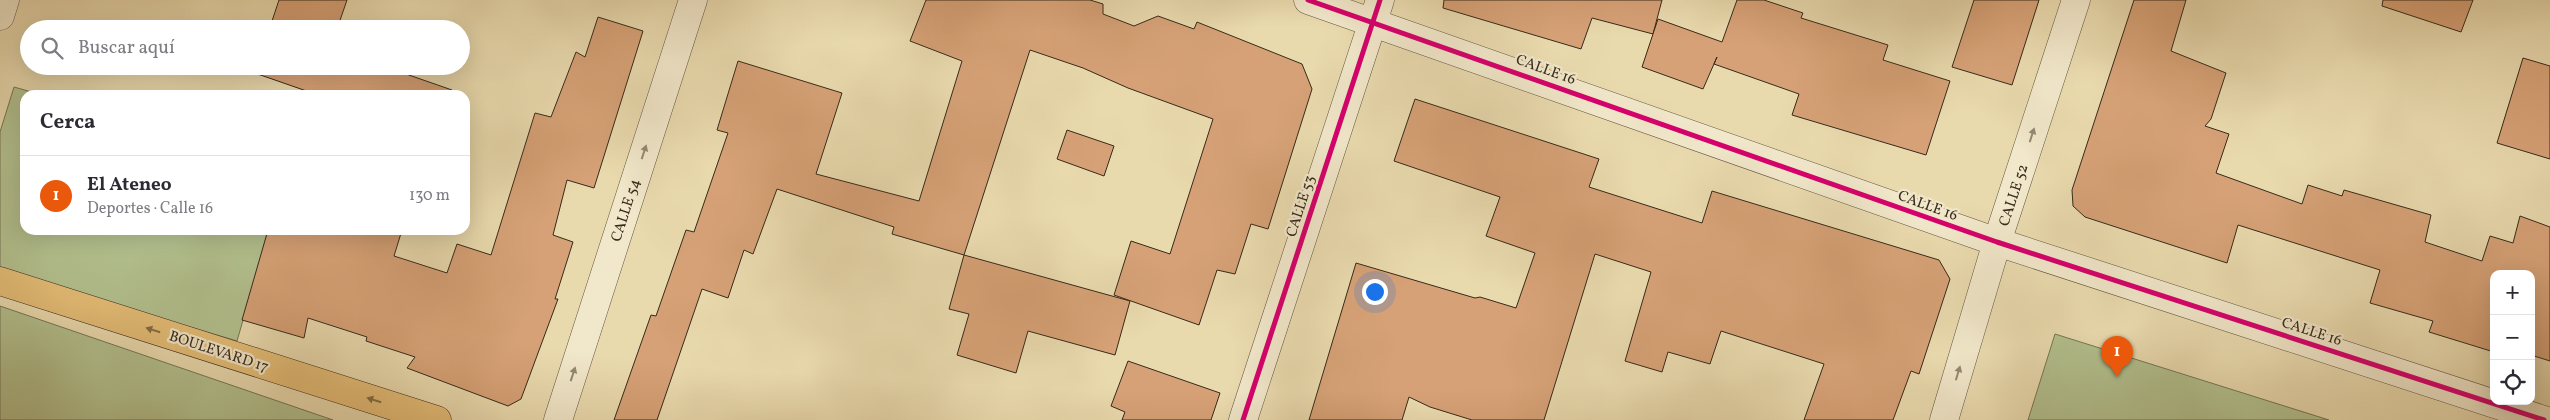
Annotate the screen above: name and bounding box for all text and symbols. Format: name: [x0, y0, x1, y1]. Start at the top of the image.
search box: [20, 20, 470, 75]
icon: search: [38, 34, 66, 62]
text: Buscar aquí: [78, 35, 175, 61]
street label: CALLE 16: [1513, 50, 1578, 91]
text: Cerca: [40, 108, 95, 137]
one-way arrow: [2029, 127, 2037, 142]
one-way arrow: [641, 145, 648, 160]
street label: CALLE 52: [1995, 162, 2034, 229]
text: El Ateneo: [87, 172, 172, 198]
street label: CALLE 53: [1282, 173, 1321, 240]
street label: CALLE 54: [606, 176, 646, 245]
text: 1: [53, 185, 59, 207]
text: 130 m: [409, 185, 450, 207]
street label: CALLE 16: [1895, 186, 1960, 227]
text: Deportes · Calle 16: [87, 198, 213, 220]
map controls: [2490, 270, 2535, 405]
button: +: [2490, 270, 2535, 315]
your location: [1362, 279, 1388, 305]
street label: CALLE 16: [2279, 313, 2344, 352]
button: −: [2490, 315, 2535, 360]
one-way arrow: [145, 325, 160, 333]
street label: BOULEVARD 17: [166, 326, 271, 378]
pin: 1: [2101, 336, 2133, 377]
button: locate: [2490, 360, 2535, 405]
one-way arrow: [569, 366, 577, 381]
one-way arrow: [1954, 366, 1962, 381]
one-way arrow: [367, 396, 382, 403]

